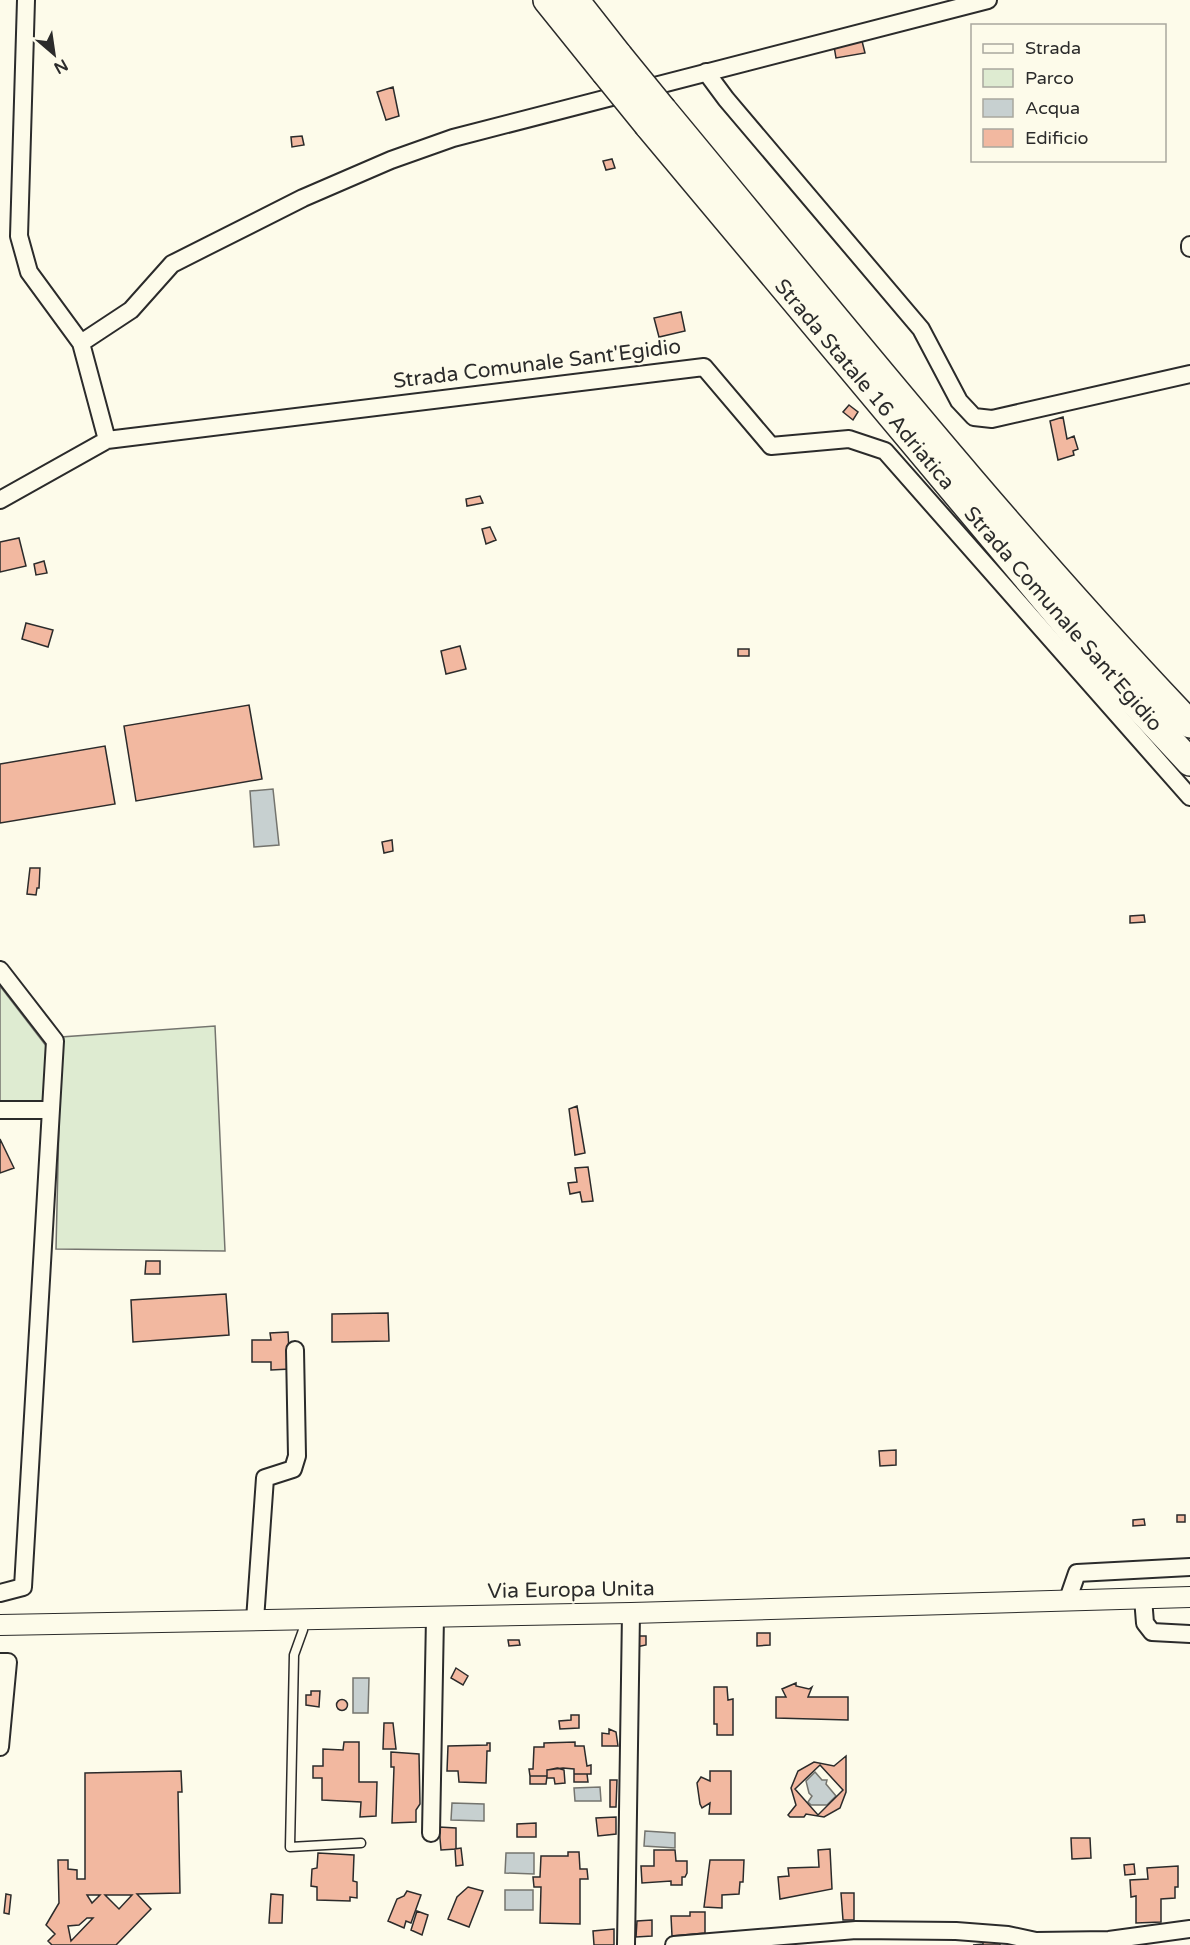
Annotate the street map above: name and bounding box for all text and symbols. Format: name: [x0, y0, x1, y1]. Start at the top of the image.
north arrow: [24, 24, 84, 84]
legend: [971, 24, 1166, 162]
text: Strada: [1025, 37, 1081, 59]
text: N: [50, 54, 71, 78]
text: Parco: [1025, 67, 1074, 89]
text: Acqua: [1025, 97, 1080, 119]
text: Edificio: [1025, 127, 1089, 149]
street label: Strada Statale 16 Adriatica: [770, 274, 960, 495]
street label: Strada Comunale Sant'Egidio: [392, 334, 682, 394]
street label: Strada Comunale Sant'Egidio: [958, 501, 1168, 737]
street label: Via Europa Unita: [487, 1576, 655, 1604]

